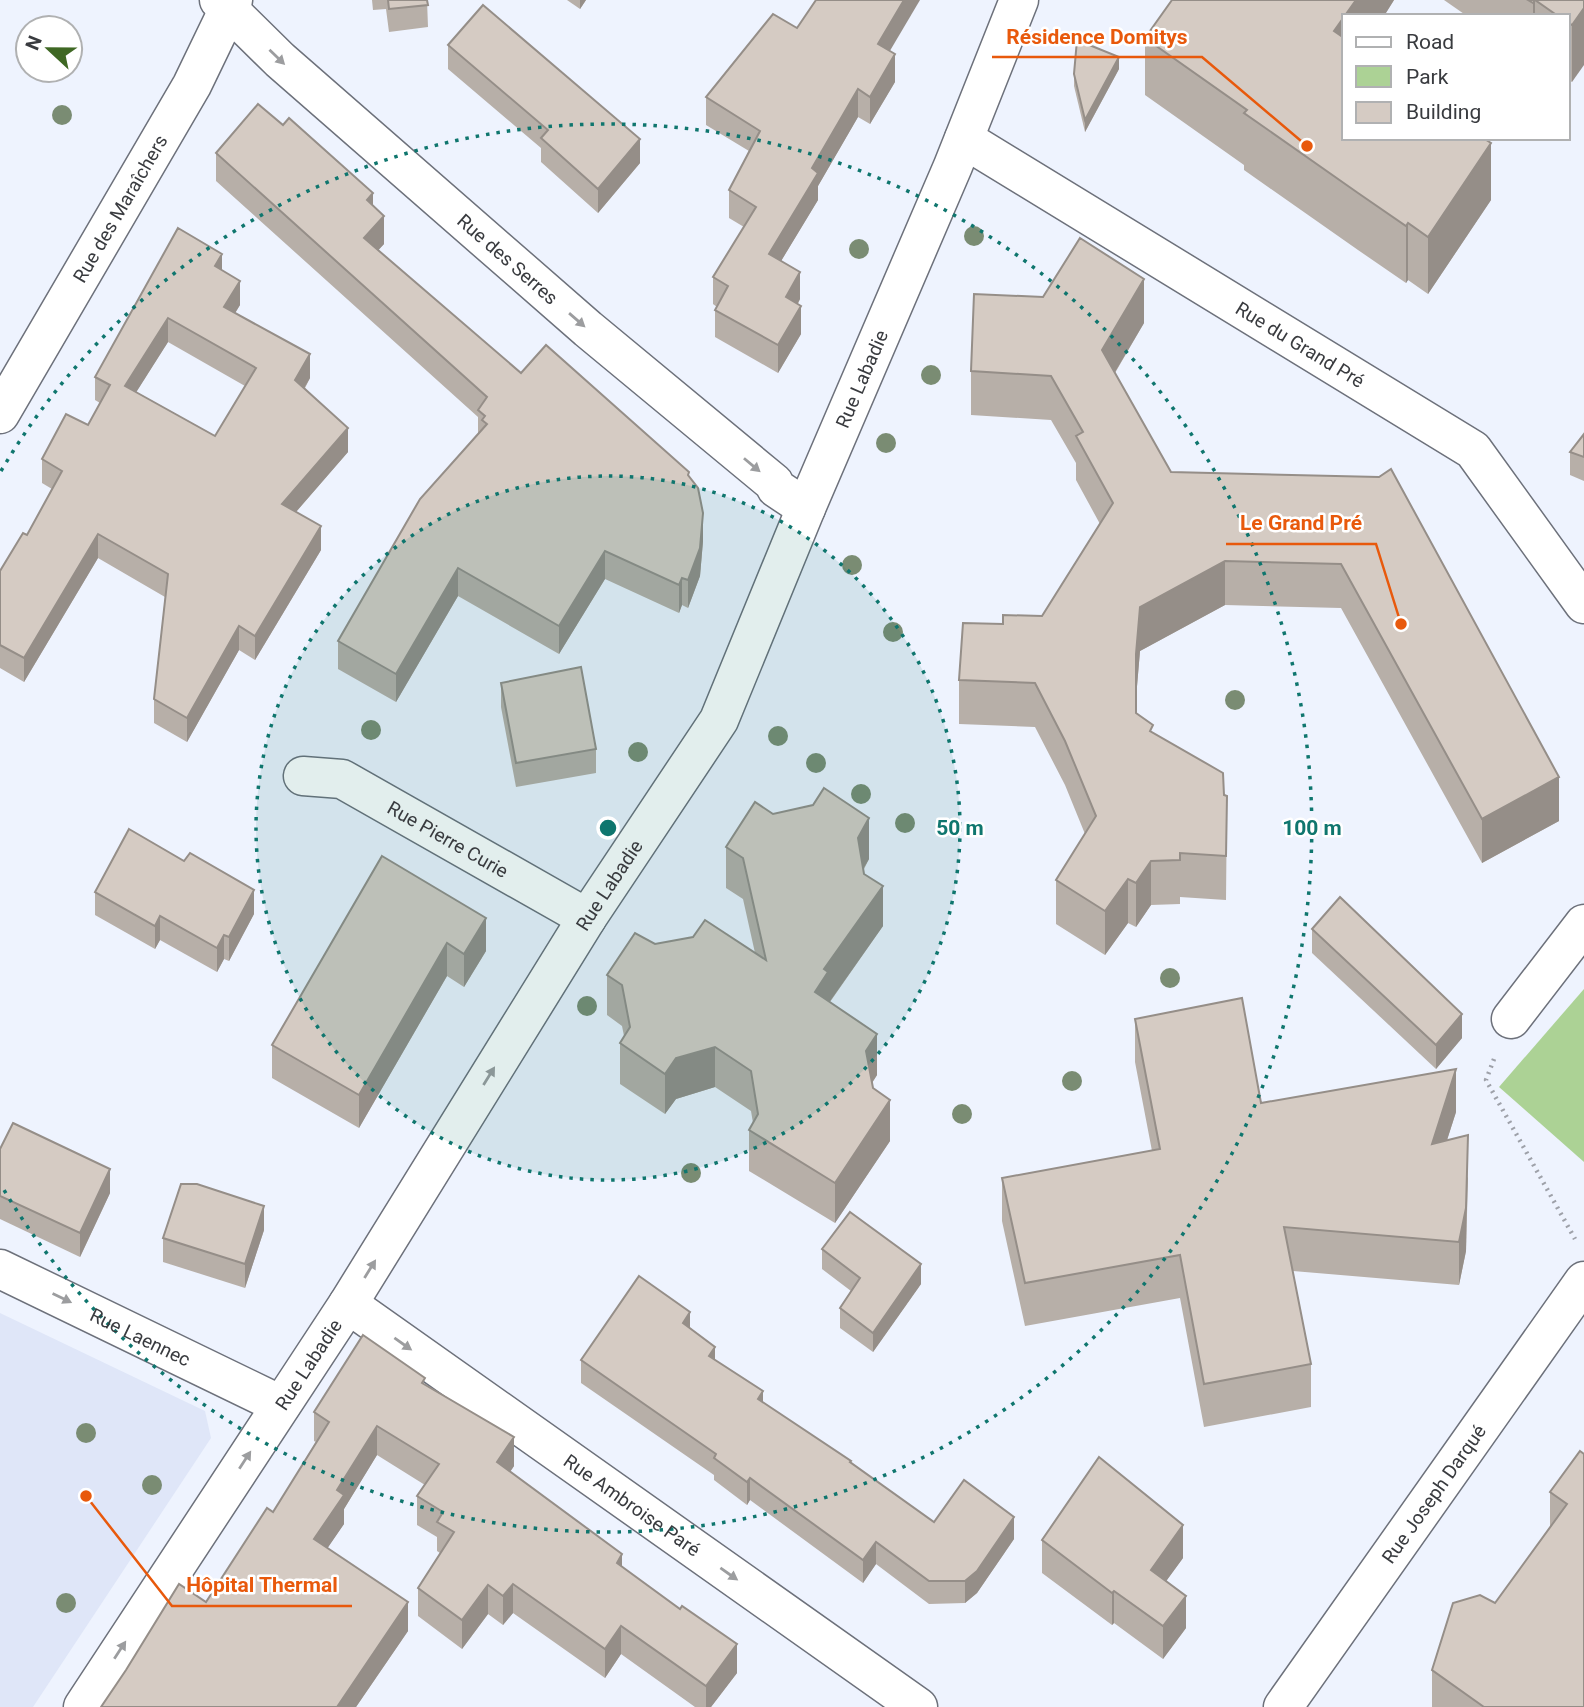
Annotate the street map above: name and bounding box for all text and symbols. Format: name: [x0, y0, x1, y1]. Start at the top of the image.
north arrow: [14, 14, 84, 84]
legend: [1342, 14, 1570, 140]
callout: Résidence Domitys: [992, 15, 1202, 57]
text: Résidence Domitys: [1006, 25, 1188, 49]
text: Road: [1406, 30, 1454, 54]
text: N: [21, 32, 47, 53]
one-way arrow: [268, 48, 285, 64]
text: Park: [1406, 65, 1449, 89]
text: Building: [1406, 100, 1481, 124]
street label: Rue des Maraîchers: [68, 130, 172, 286]
street label: Rue des Serres: [453, 209, 563, 309]
street label: Rue du Grand Pré: [1232, 296, 1369, 392]
one-way arrow: [569, 311, 586, 327]
street label: Rue Labadie: [830, 327, 893, 431]
one-way arrow: [743, 457, 761, 472]
callout: Le Grand Pré: [1226, 502, 1376, 544]
text: Le Grand Pré: [1240, 511, 1362, 535]
street label: Rue Pierre Curie: [384, 796, 512, 883]
centre of rings: [596, 816, 620, 840]
text: 50 m: [936, 816, 984, 840]
text: 100 m: [1282, 816, 1342, 840]
street label: Rue Labadie: [571, 835, 647, 935]
one-way arrow: [483, 1066, 496, 1085]
one-way arrow: [363, 1260, 376, 1279]
one-way arrow: [52, 1292, 72, 1304]
street label: Rue Laennec: [86, 1303, 194, 1371]
street label: Rue Labadie: [270, 1315, 346, 1414]
one-way arrow: [394, 1337, 412, 1351]
street label: Rue Joseph Darqué: [1377, 1420, 1490, 1568]
street label: Rue Ambroise Paré: [560, 1449, 705, 1561]
one-way arrow: [238, 1450, 251, 1469]
callout: Hôpital Thermal: [172, 1564, 352, 1606]
one-way arrow: [720, 1567, 738, 1581]
text: Hôpital Thermal: [186, 1573, 338, 1597]
one-way arrow: [114, 1640, 127, 1660]

